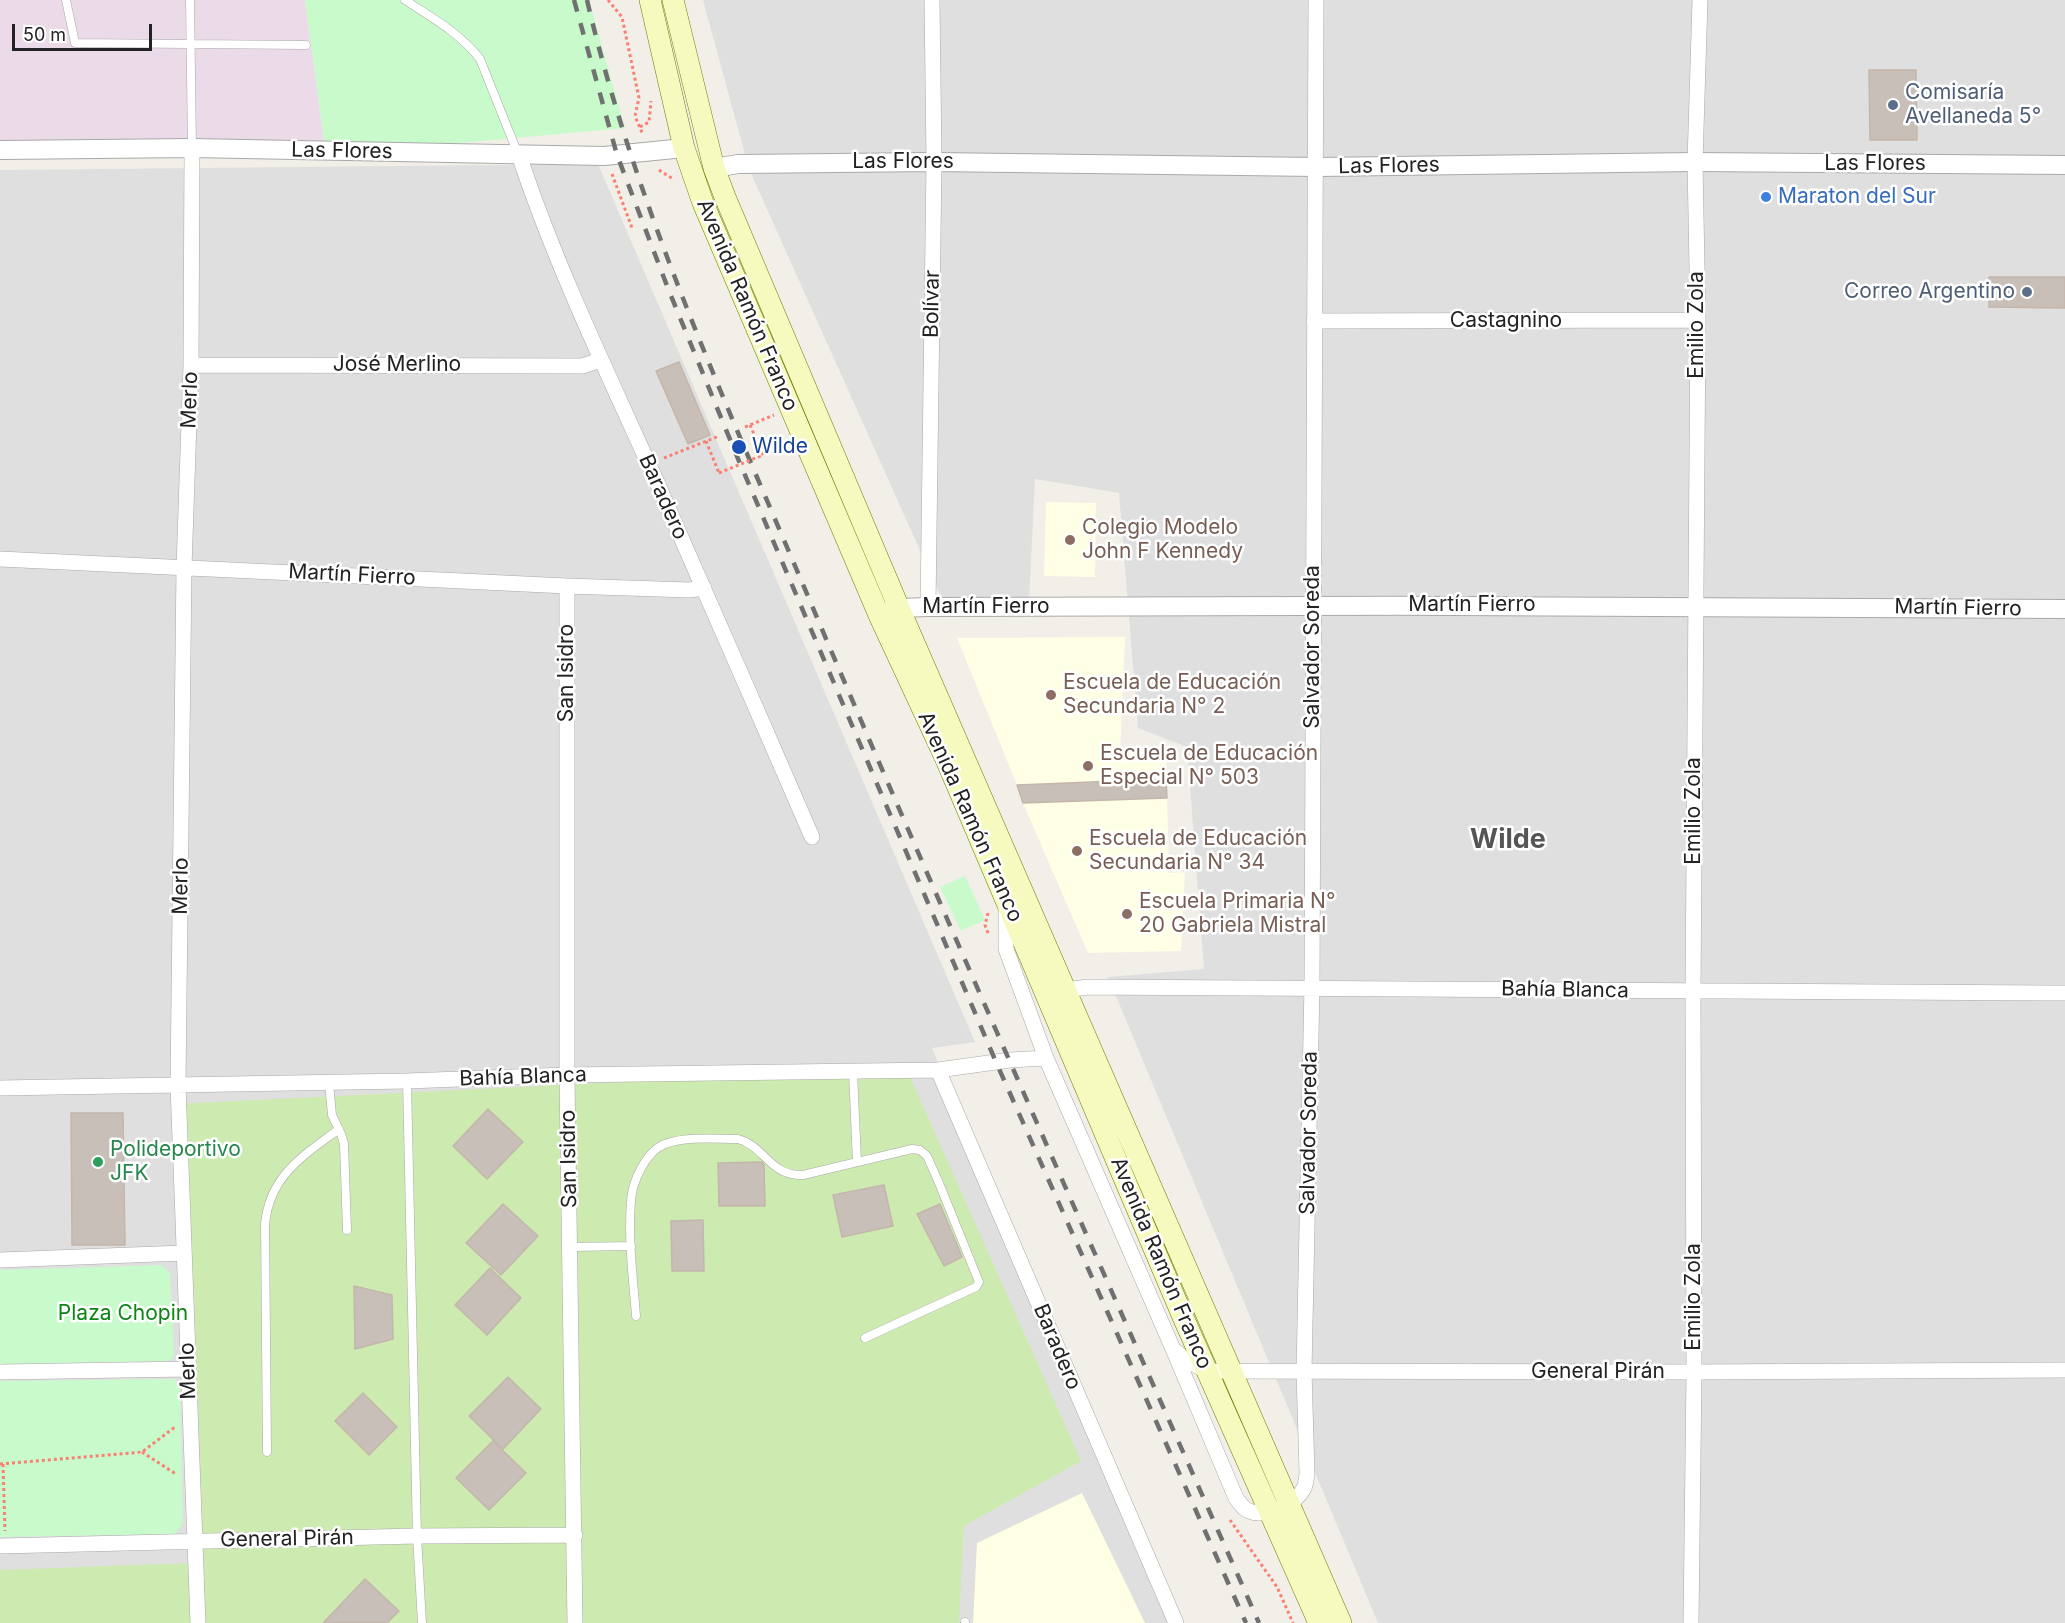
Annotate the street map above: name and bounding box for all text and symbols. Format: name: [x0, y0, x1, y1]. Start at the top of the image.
scale bar: [15, 12, 154, 50]
text: 50 m: [23, 24, 66, 45]
place label: Comisaría Avellaneda 5°: [1905, 80, 2041, 130]
marker: Comisaría Avellaneda 5°: [1886, 98, 1900, 112]
street label: Las Flores: [291, 138, 393, 164]
street label: Las Flores: [852, 149, 954, 175]
street label: Las Flores: [1824, 151, 1926, 177]
street label: Las Flores: [1338, 153, 1440, 179]
place label: Maraton del Sur: [1778, 184, 1936, 210]
marker: Maraton del Sur: [1759, 190, 1773, 204]
street label: Avenida Ramón Franco: [691, 195, 803, 415]
street label: Bolívar: [919, 270, 945, 338]
street label: Emilio Zola: [1684, 271, 1710, 379]
place label: Correo Argentino: [1844, 279, 2015, 305]
marker: Correo Argentino: [2020, 285, 2034, 299]
street label: Castagnino: [1450, 308, 1562, 334]
street label: José Merlino: [333, 352, 461, 378]
street label: Merlo: [176, 371, 204, 429]
place label: Wilde: [752, 434, 808, 460]
marker: Wilde: [730, 438, 748, 456]
street label: Baradero: [633, 451, 693, 543]
place label: Colegio Modelo John F Kennedy: [1082, 515, 1243, 565]
marker: Colegio Modelo John F Kennedy: [1063, 533, 1077, 547]
street label: Martín Fierro: [288, 559, 416, 591]
street label: Salvador Soreda: [1300, 565, 1326, 729]
street label: Martín Fierro: [1408, 592, 1536, 618]
street label: Martín Fierro: [922, 594, 1050, 620]
street label: Martín Fierro: [1894, 594, 2022, 622]
street label: San Isidro: [554, 624, 580, 722]
place label: Escuela de Educación Secundaria N° 2: [1063, 670, 1281, 720]
marker: Escuela de Educación Secundaria N° 2: [1044, 688, 1058, 702]
street label: Avenida Ramón Franco: [912, 708, 1028, 926]
place label: Escuela de Educación Especial N° 503: [1100, 741, 1318, 791]
street label: Emilio Zola: [1681, 757, 1707, 865]
marker: Escuela de Educación Especial N° 503: [1081, 759, 1095, 773]
district label: Wilde: [1470, 824, 1546, 856]
place label: Escuela de Educación Secundaria N° 34: [1089, 826, 1307, 876]
marker: Escuela de Educación Secundaria N° 34: [1070, 844, 1084, 858]
street label: Merlo: [168, 857, 194, 915]
place label: Escuela Primaria N° 20 Gabriela Mistral: [1139, 889, 1335, 939]
marker: Escuela Primaria N° 20 Gabriela Mistral: [1120, 907, 1134, 921]
street label: Bahía Blanca: [1501, 976, 1629, 1004]
street label: Salvador Soreda: [1295, 1051, 1323, 1215]
street label: Bahía Blanca: [459, 1062, 587, 1092]
street label: San Isidro: [556, 1110, 582, 1208]
place label: Polideportivo JFK: [110, 1137, 241, 1187]
street label: Avenida Ramón Franco: [1105, 1153, 1217, 1373]
marker: Polideportivo JFK: [91, 1155, 105, 1169]
street label: Emilio Zola: [1681, 1243, 1707, 1351]
street label: Baradero: [1028, 1300, 1086, 1394]
park label: Plaza Chopin: [58, 1301, 188, 1327]
street label: Merlo: [174, 1342, 202, 1400]
street label: General Pirán: [1531, 1359, 1665, 1385]
street label: General Pirán: [220, 1525, 354, 1553]

